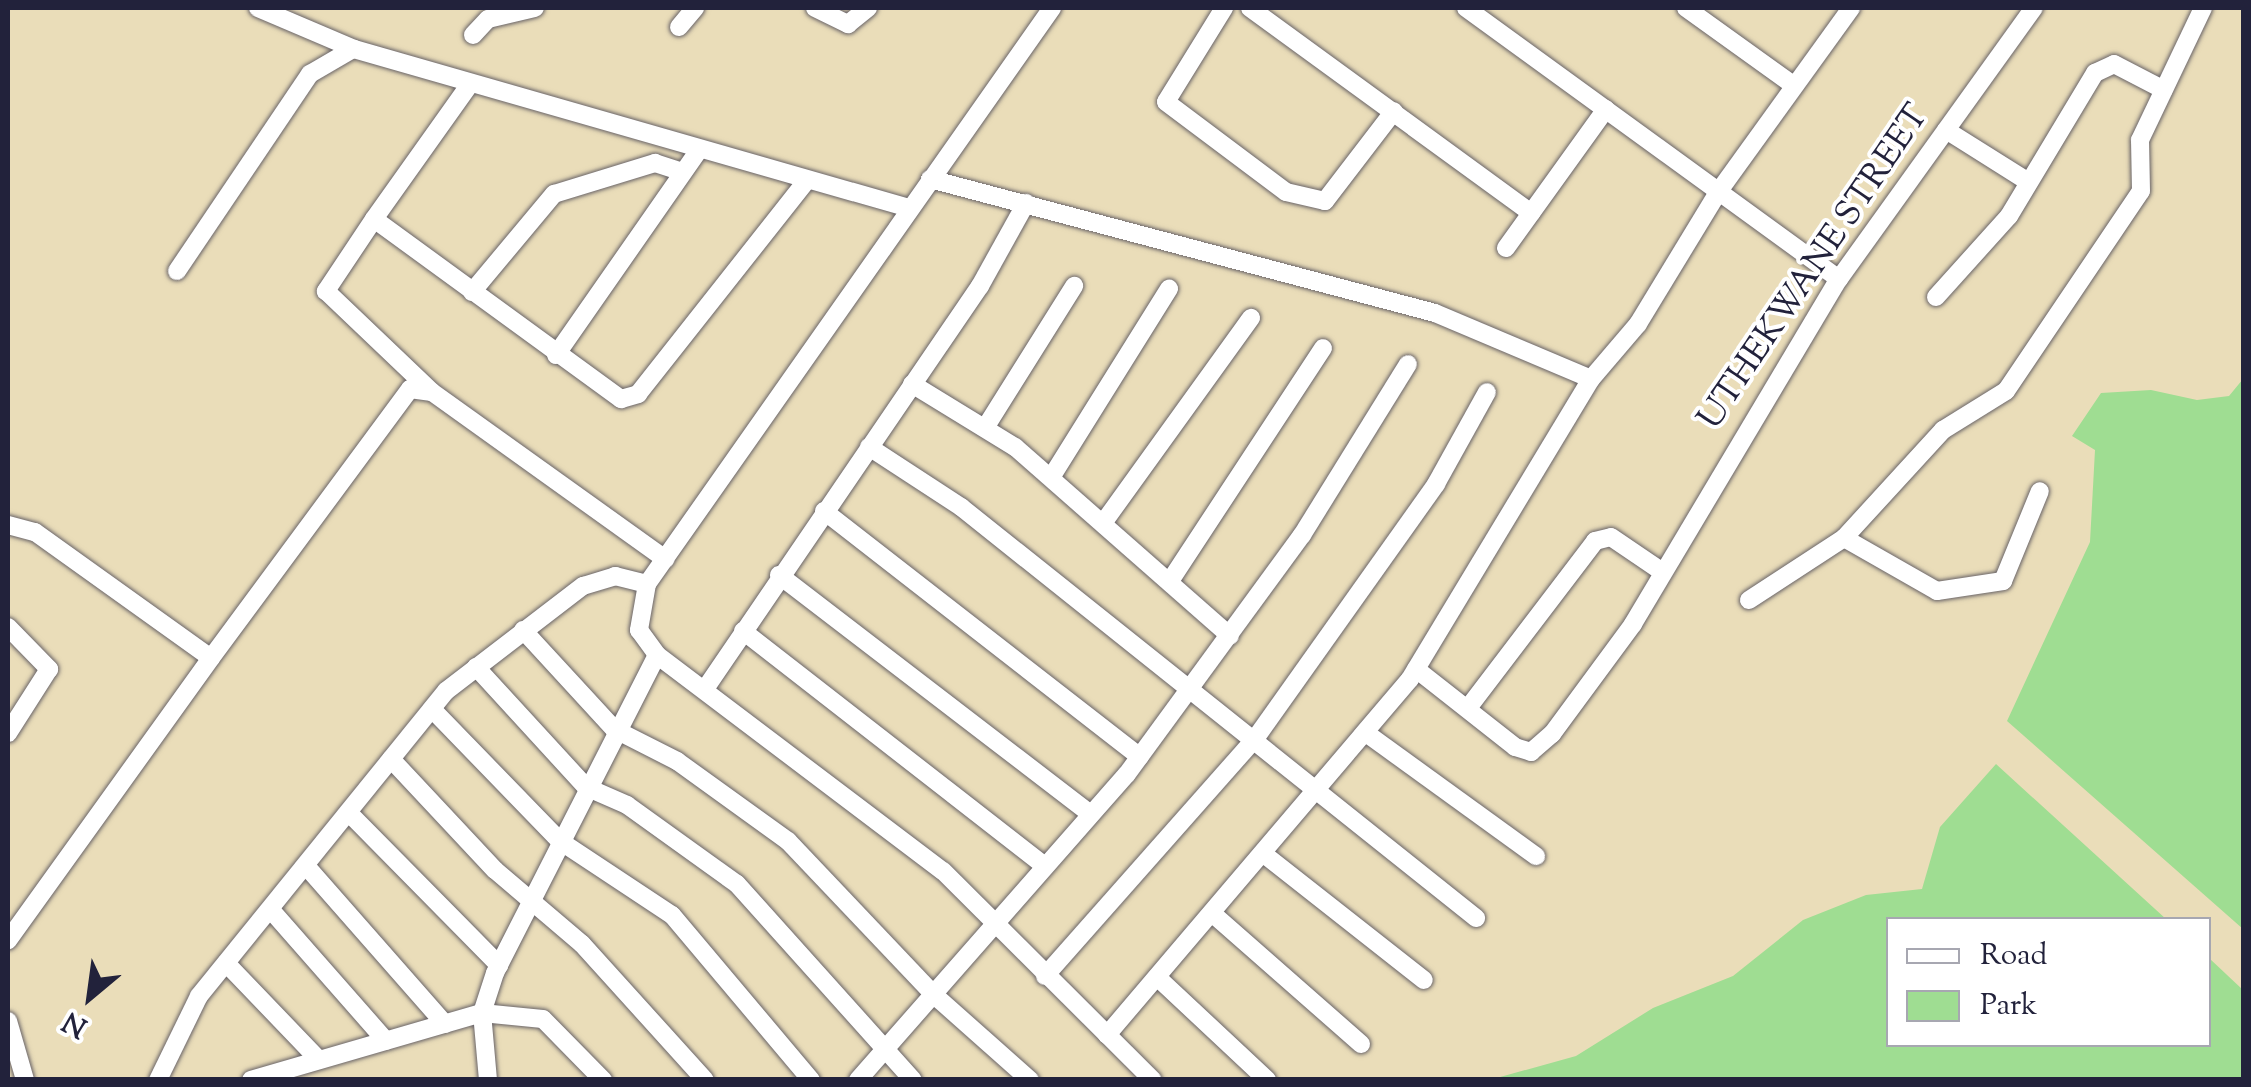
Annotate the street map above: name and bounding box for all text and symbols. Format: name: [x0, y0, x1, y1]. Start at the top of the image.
street label: UTHEKWANE STREET: [1691, 98, 1939, 438]
legend: [1886, 917, 2211, 1047]
text: Road: [1980, 935, 2047, 978]
north arrow: [40, 947, 140, 1047]
text: Park: [1980, 985, 2037, 1028]
text: N: [56, 1000, 95, 1046]

